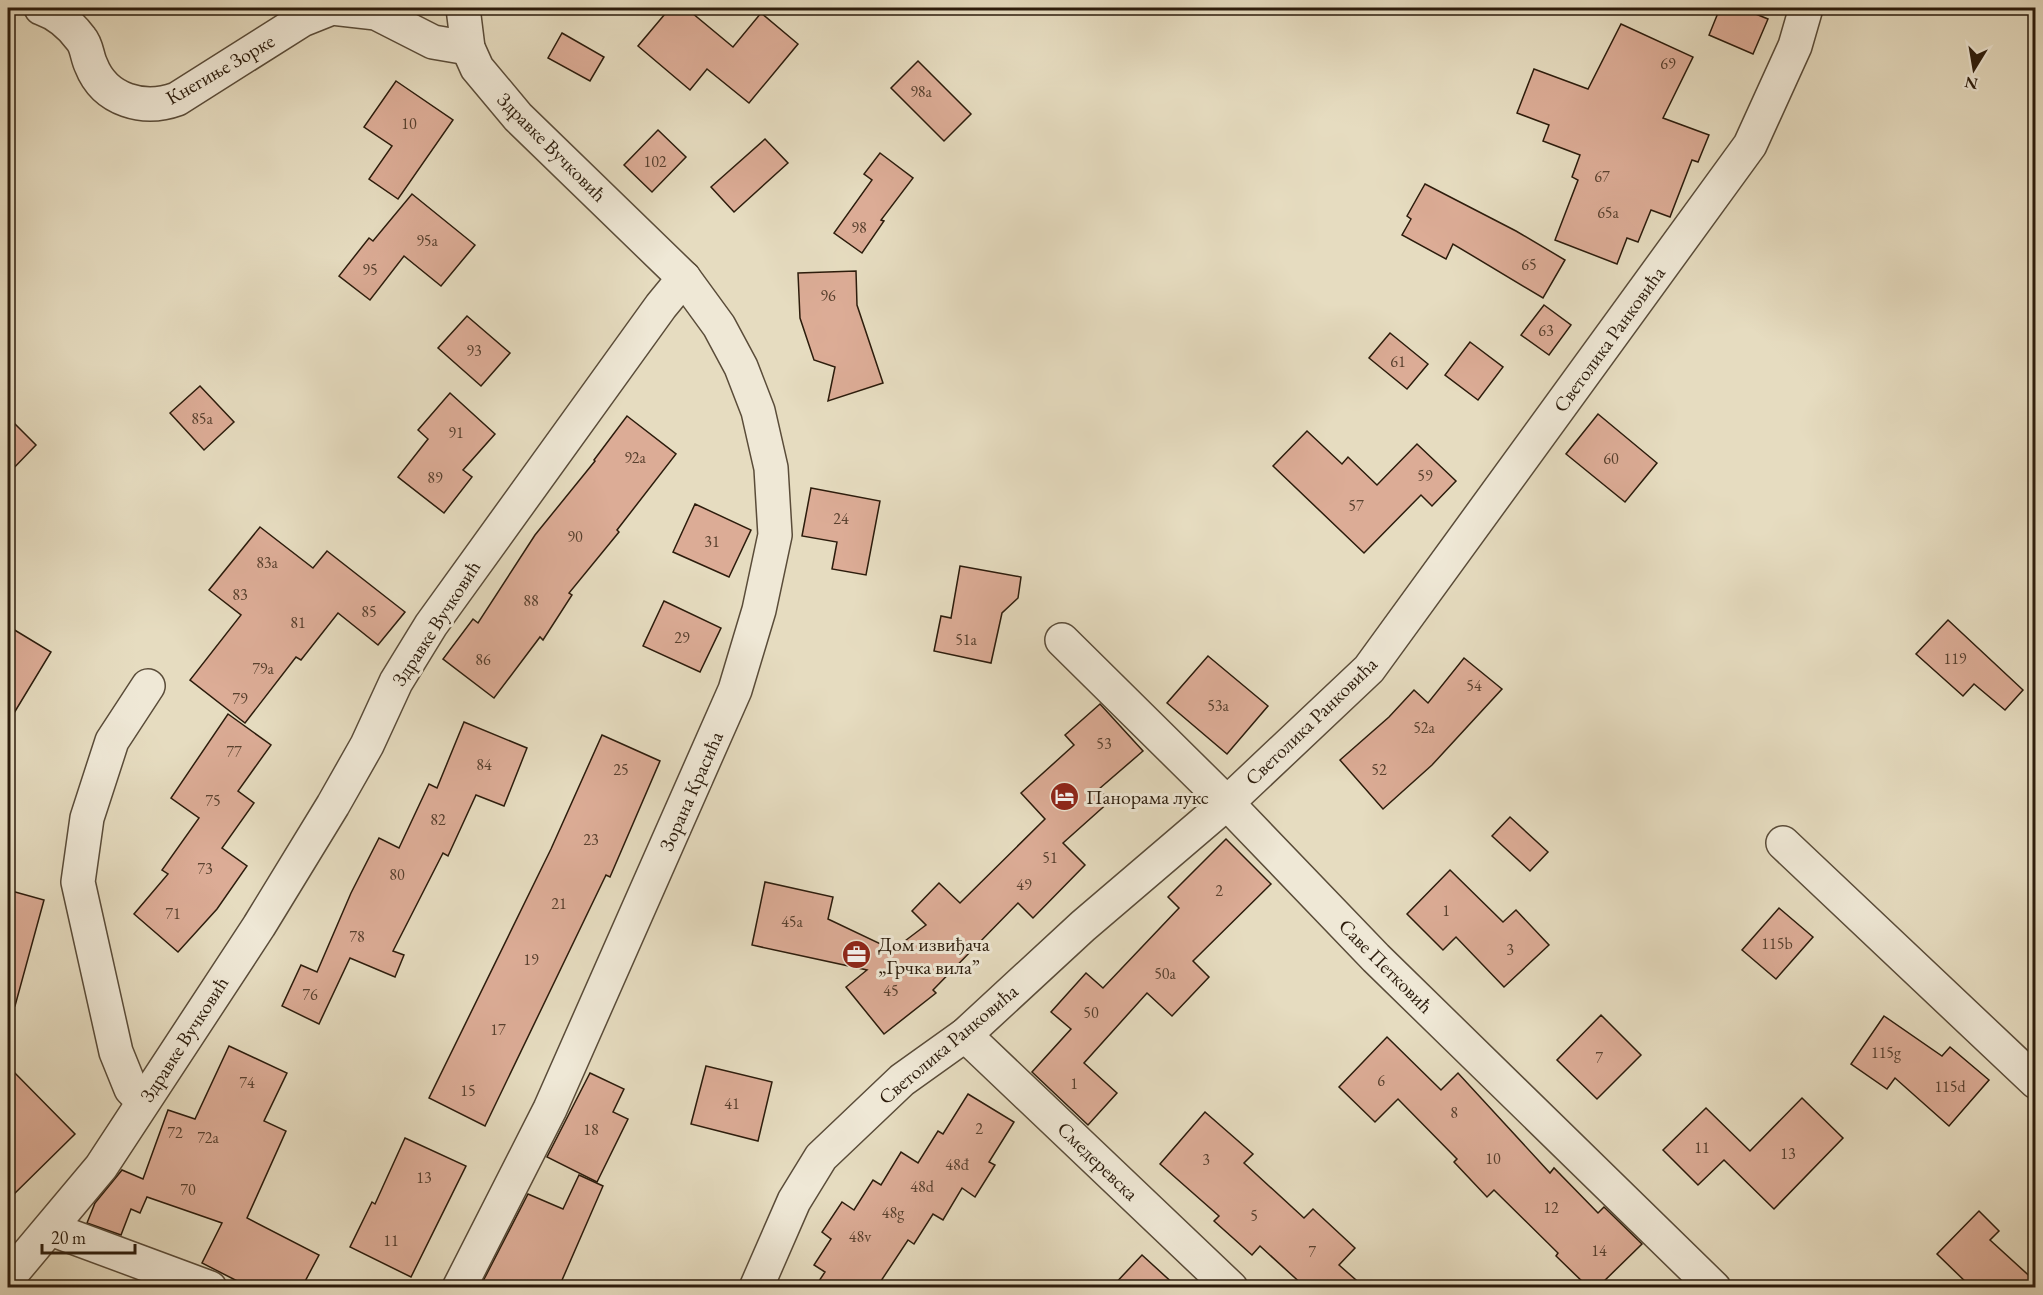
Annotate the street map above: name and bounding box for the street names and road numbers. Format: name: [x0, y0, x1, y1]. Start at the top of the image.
street label: Кнегиње Зорке: [161, 27, 279, 111]
street label: Здравке Вучковић: [492, 87, 612, 207]
street label: Светолика Ранковића: [1547, 261, 1671, 417]
street label: Здравке Вучковић: [386, 555, 486, 691]
street label: Светолика Ранковића: [1239, 651, 1383, 791]
street label: Зорана Красића: [653, 727, 729, 855]
street label: Саве Петковић: [1333, 913, 1439, 1019]
street label: Здравке Вучковић: [134, 971, 234, 1107]
street label: Светолика Ранковића: [873, 978, 1023, 1110]
street label: Смедеревска: [1052, 1116, 1144, 1206]

